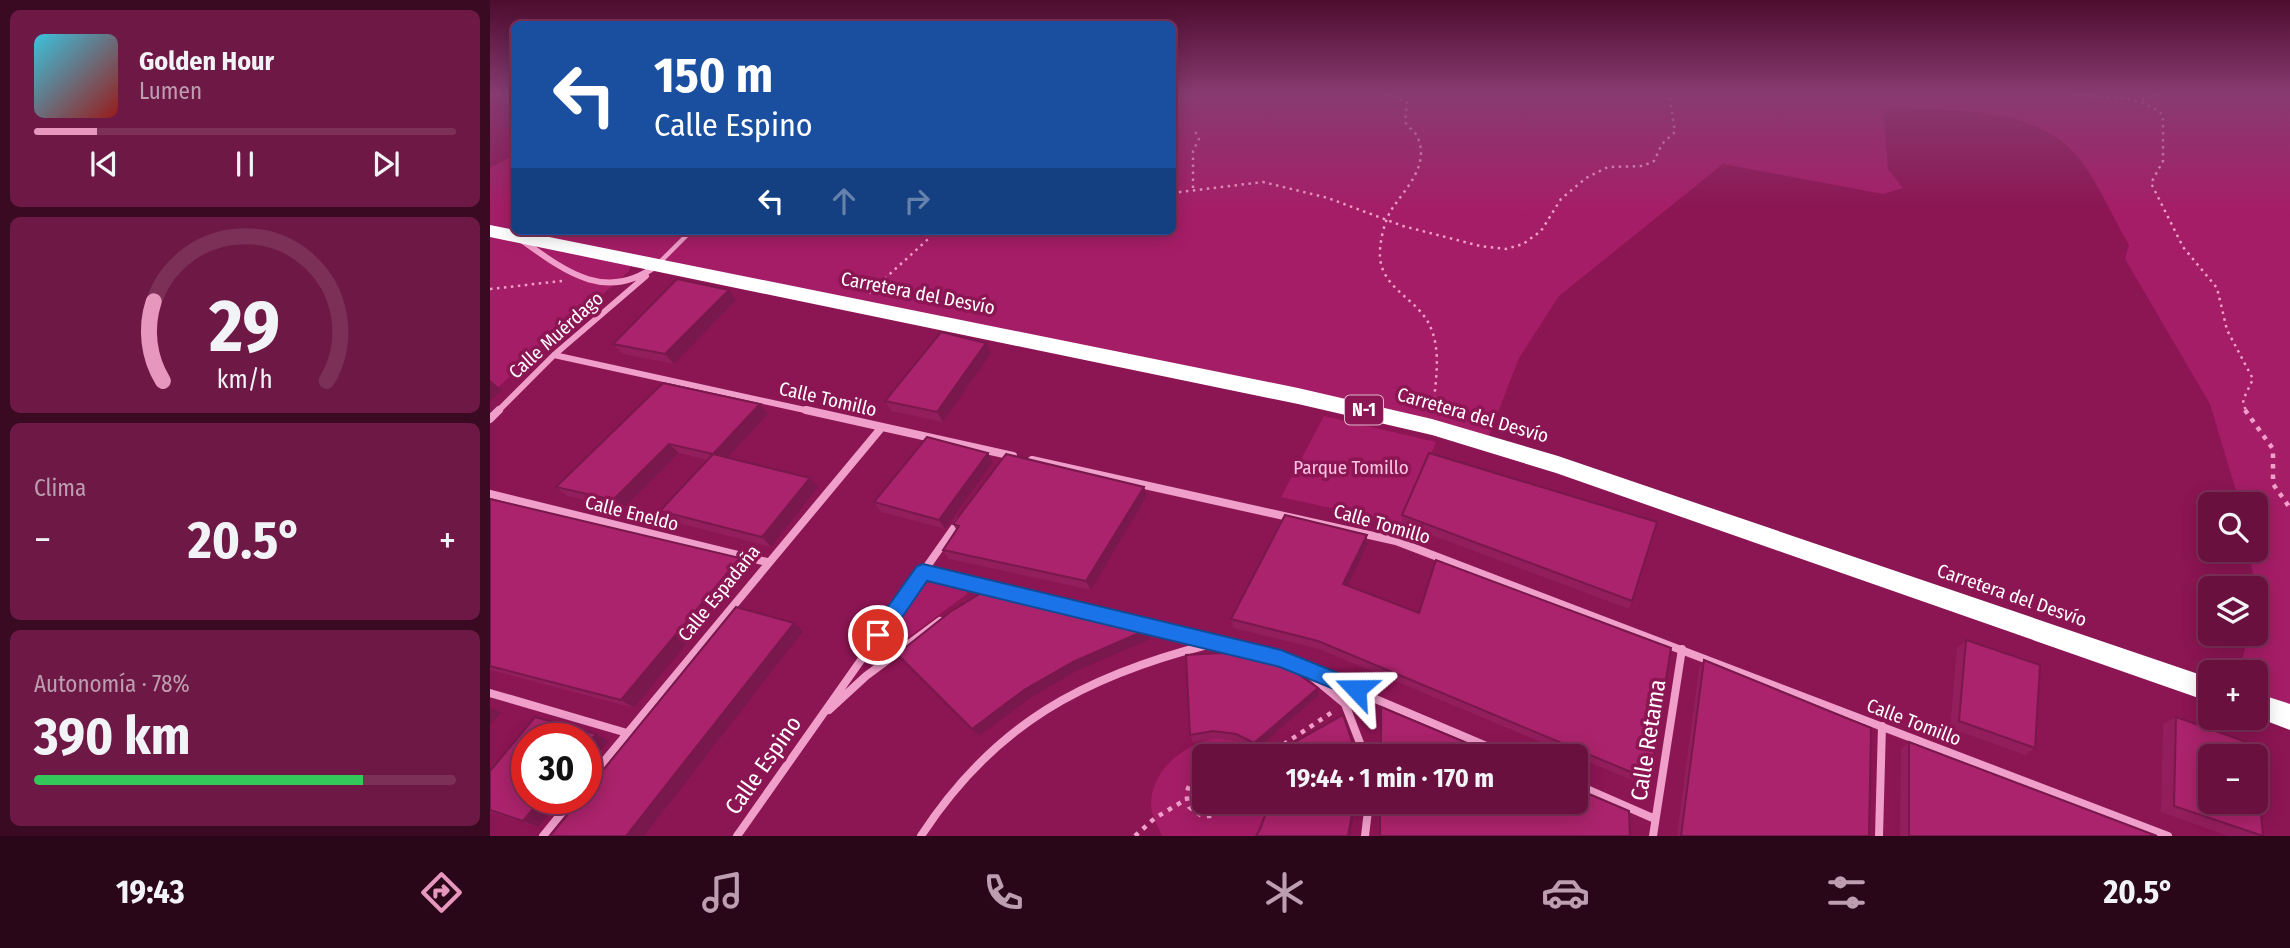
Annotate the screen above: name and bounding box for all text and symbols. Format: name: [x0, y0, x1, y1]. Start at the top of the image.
text: Golden Hour: [139, 46, 274, 77]
text: 150 m: [654, 46, 773, 105]
icon: left: [539, 49, 630, 140]
text: Lumen: [139, 77, 202, 105]
text: Calle Espino: [654, 106, 813, 144]
icon: previous: [85, 145, 123, 183]
icon: pause: [226, 145, 264, 183]
icon: next: [367, 145, 405, 183]
icon: left: [752, 182, 790, 220]
icon: ahead: [825, 182, 863, 220]
icon: right: [898, 182, 936, 220]
street label: Carretera del Desvío: [839, 267, 997, 319]
text: 29: [209, 283, 280, 370]
street label: Calle Muérdago: [504, 287, 608, 383]
text: km/h: [217, 365, 273, 395]
street label: Calle Tomillo: [777, 377, 879, 421]
street label: Carretera del Desvío: [1395, 382, 1551, 448]
road number: N-1: [1345, 396, 1383, 424]
park label: Parque Tomillo: [1293, 456, 1409, 479]
text: Clima: [34, 474, 86, 502]
street label: Calle Eneldo: [583, 490, 681, 536]
map controls: [2198, 492, 2268, 814]
button: search: [2198, 492, 2268, 562]
street label: Calle Tomillo: [1331, 499, 1433, 549]
text: 20.5°: [188, 509, 302, 572]
text: −: [34, 517, 51, 563]
text: +: [439, 517, 456, 563]
street label: Calle Espadaña: [673, 540, 765, 646]
street label: Carretera del Desvío: [1934, 559, 2090, 631]
button: layers: [2198, 576, 2268, 646]
pin: [848, 605, 908, 665]
icon: arrive: [859, 616, 897, 654]
position arrow: [1319, 652, 1393, 726]
button: +: [2198, 660, 2268, 730]
text: Autonomía · 78%: [34, 670, 190, 698]
street label: Calle Retama: [1625, 677, 1671, 803]
street label: Calle Tomillo: [1863, 693, 1965, 751]
text: 390 km: [34, 705, 190, 768]
street label: Calle Espino: [719, 710, 807, 820]
speed limit sign: 30: [511, 723, 602, 814]
button: −: [2198, 744, 2268, 814]
text: 19:44 · 1 min · 170 m: [1286, 763, 1494, 794]
icon: directions: [417, 868, 466, 917]
icon: music: [698, 868, 747, 917]
icon: phone: [979, 868, 1028, 917]
icon: climate: [1260, 868, 1309, 917]
icon: car: [1541, 868, 1590, 917]
icon: filters: [1822, 868, 1871, 917]
text: 19:43: [116, 873, 185, 911]
text: 20.5°: [2104, 873, 2174, 911]

